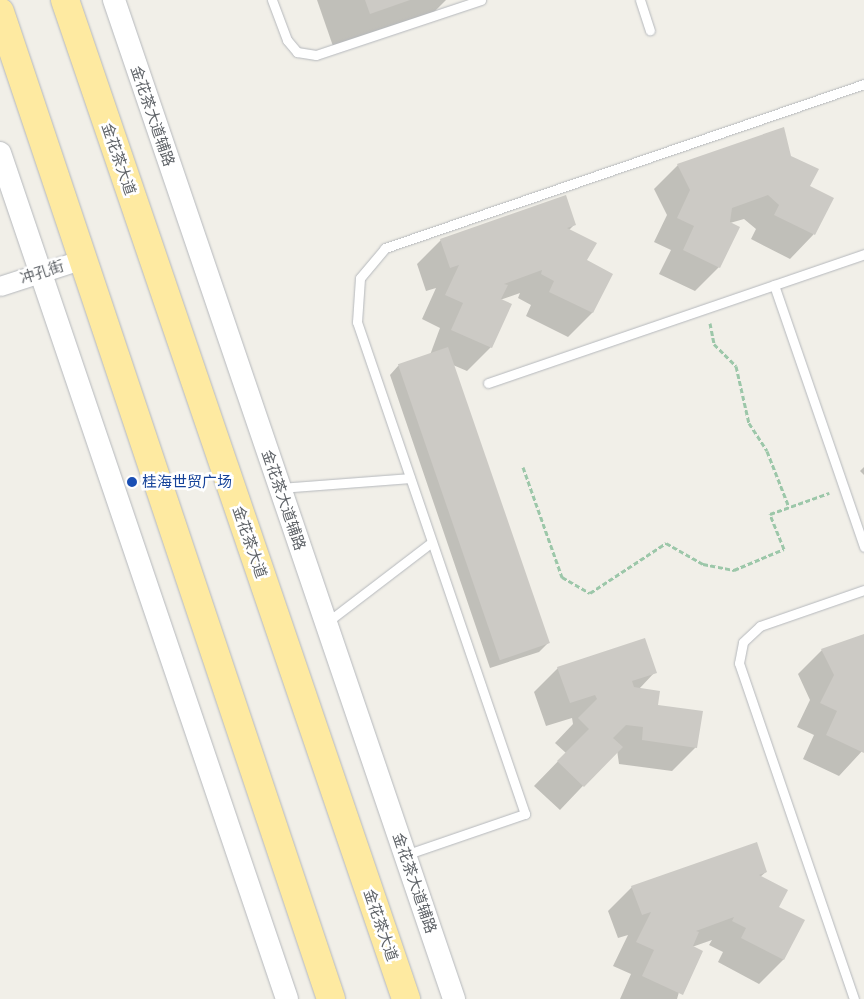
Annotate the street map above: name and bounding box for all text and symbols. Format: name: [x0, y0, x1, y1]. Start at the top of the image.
street label: 金花茶大道辅路: [127, 63, 179, 169]
street label: 金花茶大道: [98, 121, 140, 197]
street label: 冲孔街: [18, 256, 66, 288]
street label: 金花茶大道辅路: [258, 447, 310, 553]
place label: 桂海世贸广场: [142, 473, 232, 491]
marker: 桂海世贸广场: [126, 476, 138, 488]
street label: 金花茶大道: [229, 504, 271, 580]
street label: 金花茶大道辅路: [389, 830, 441, 936]
street label: 金花茶大道: [360, 887, 402, 963]

